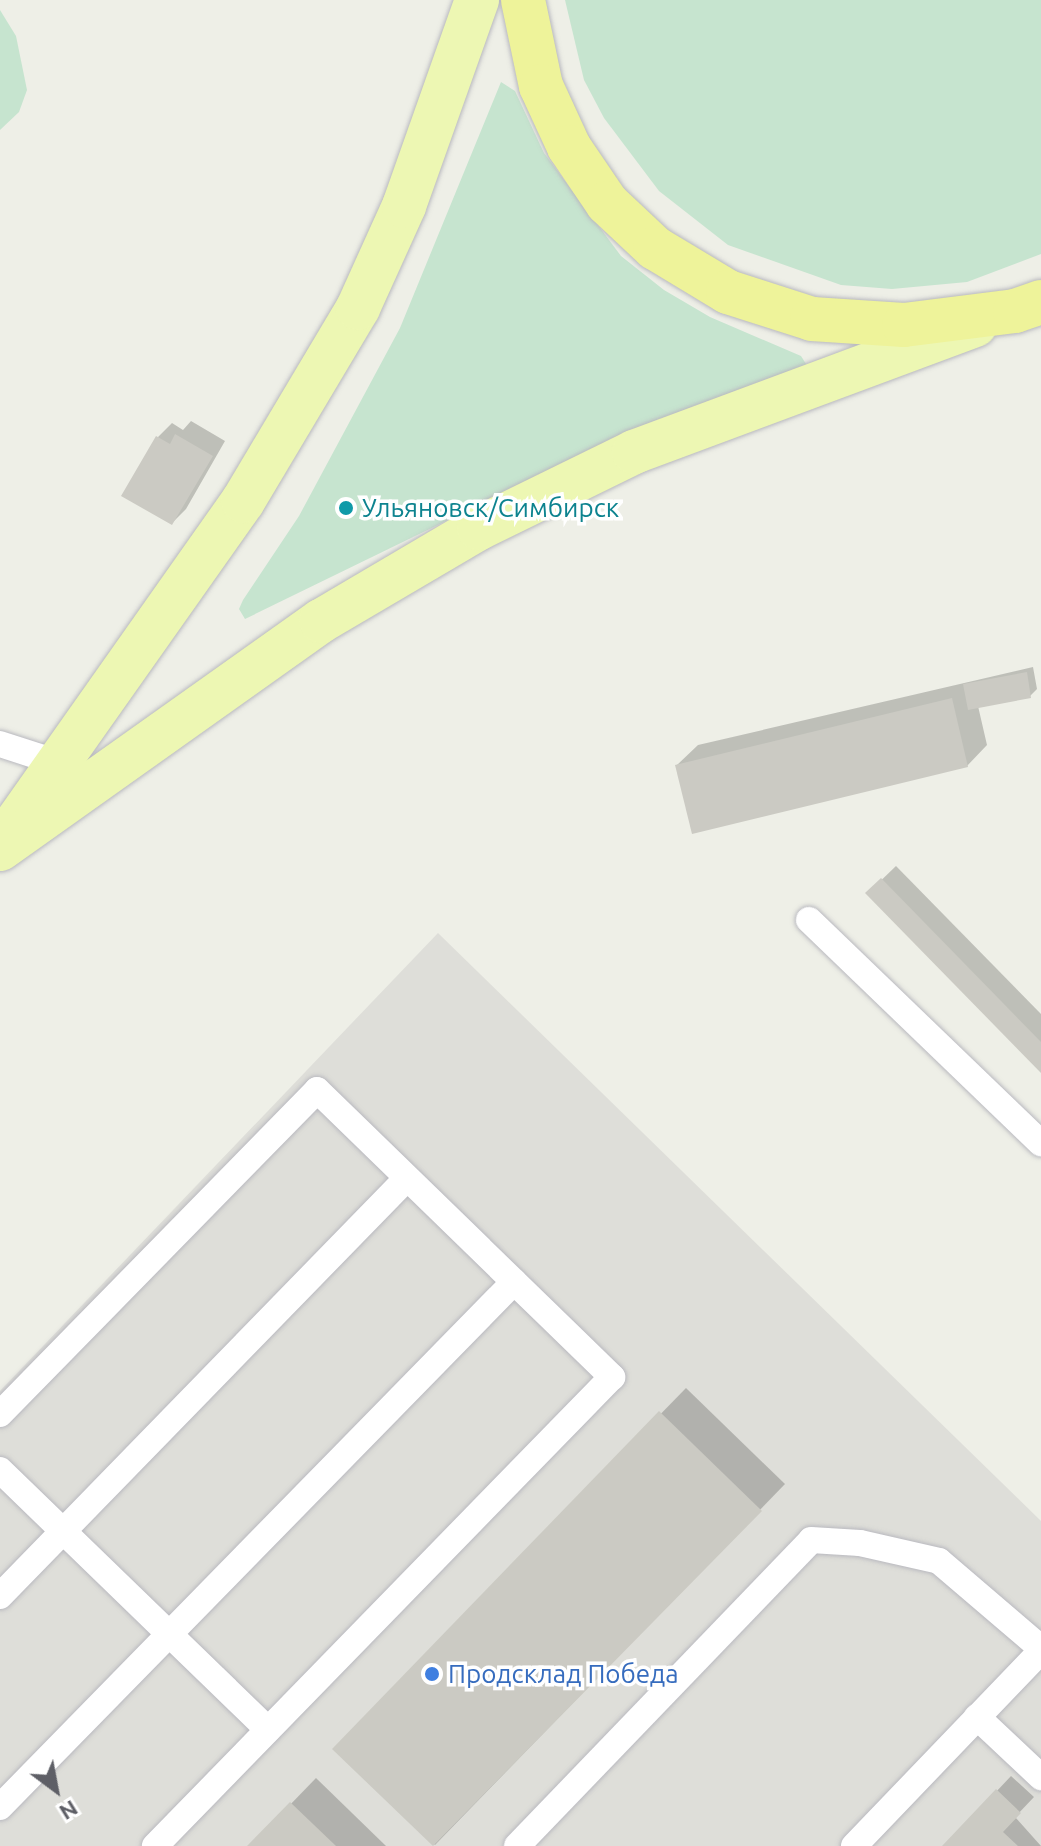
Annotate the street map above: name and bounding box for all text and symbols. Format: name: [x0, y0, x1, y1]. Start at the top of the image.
place label: Ульяновск/Симбирск: [362, 492, 619, 524]
marker: Ульяновск/Симбирск: [337, 499, 355, 517]
place label: Продсклад Победа: [448, 1658, 679, 1690]
marker: Продсклад Победа: [423, 1665, 441, 1683]
north arrow: [16, 1750, 96, 1830]
text: N: [55, 1796, 83, 1826]

